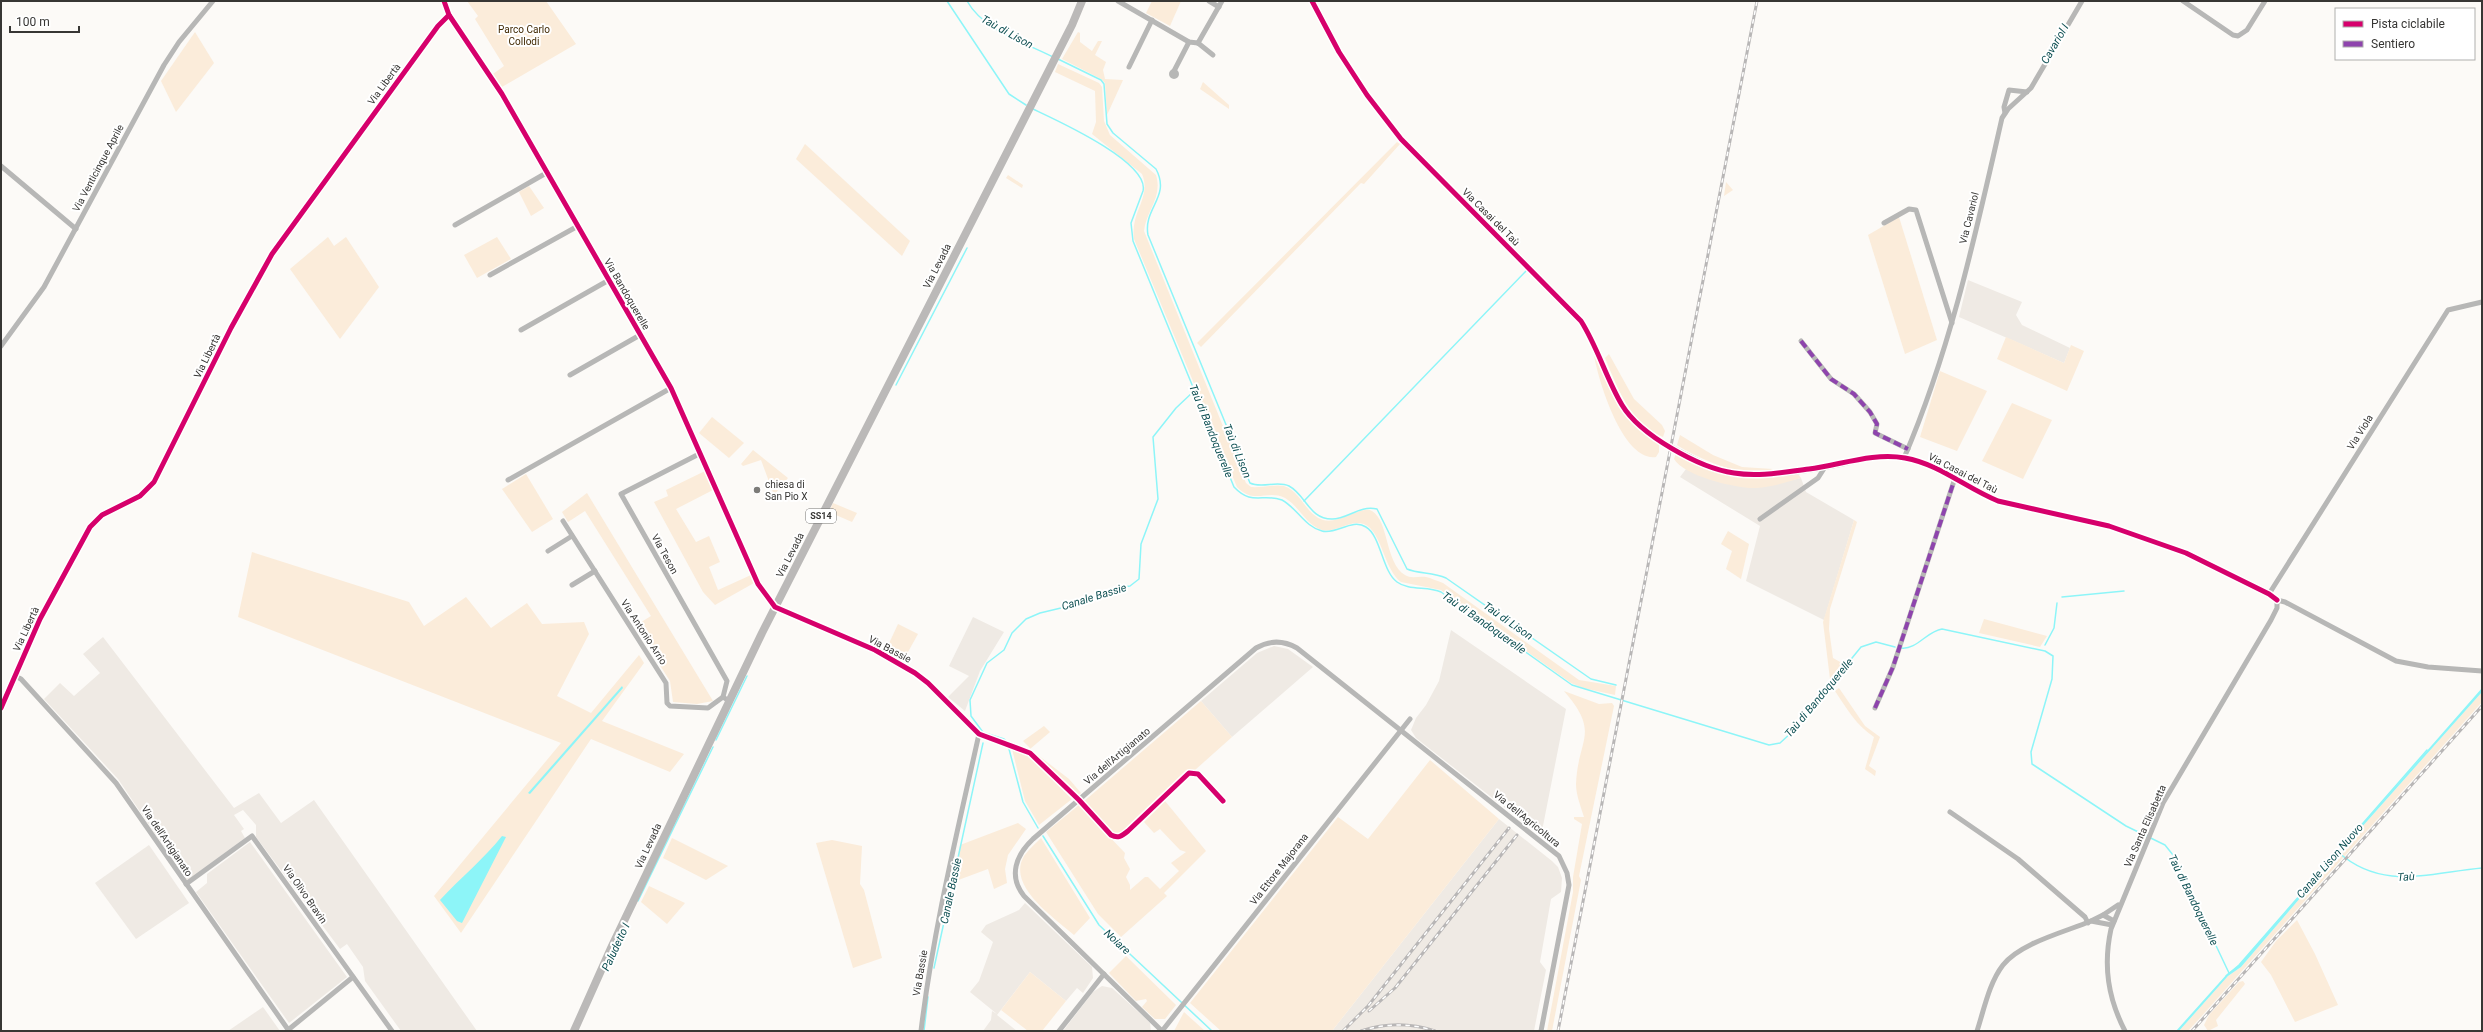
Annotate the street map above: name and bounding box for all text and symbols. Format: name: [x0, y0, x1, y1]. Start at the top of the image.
scale bar: [10, 8, 79, 34]
legend: [2335, 8, 2475, 60]
water label: Taù di Lison: [979, 12, 1035, 52]
text: 100 m: [16, 15, 50, 29]
text: Pista ciclabile: [2371, 17, 2445, 31]
water label: Cavariol I: [2038, 22, 2072, 66]
park label: Parco Carlo Collodi: [498, 24, 550, 47]
text: Sentiero: [2371, 37, 2415, 51]
street label: Via Libertà: [365, 61, 403, 107]
street label: Via Venticinque Aprile: [70, 122, 126, 214]
street label: Via Casai del Taù: [1460, 186, 1522, 248]
street label: Via Cavariol: [1957, 191, 1981, 245]
street label: Via Levada: [921, 242, 953, 290]
street label: Via Bandoquerelle: [602, 256, 652, 332]
street label: Via Libertà: [192, 332, 222, 380]
water label: Taù di Bandoquerelle: [1186, 382, 1236, 480]
street label: Via Viola: [2345, 413, 2375, 451]
water label: Taù di Lison: [1220, 422, 1254, 480]
street label: Via Casai del Taù: [1927, 451, 1999, 495]
place label: chiesa di San Pio X: [765, 479, 808, 502]
marker: chiesa di San Pio X: [752, 485, 762, 495]
road number: SS14: [806, 509, 836, 523]
street label: Via Levada: [774, 531, 806, 579]
street label: Via Teson: [650, 532, 680, 576]
water label: Canale Bassie: [1060, 581, 1128, 613]
water label: Taù di Bandoquerelle: [1440, 589, 1529, 657]
street label: Via Antonio Arrio: [619, 597, 669, 667]
water label: Taù di Lison: [1481, 599, 1535, 643]
street label: Via Libertà: [11, 605, 41, 653]
street label: Via Bassie: [867, 633, 913, 665]
water label: Taù di Bandoquerelle: [1782, 655, 1856, 740]
street label: Via dell'Artigianato: [1082, 725, 1153, 787]
street label: Via Santa Elisabetta: [2122, 783, 2168, 869]
street label: Via dell'Agricoltura: [1492, 789, 1562, 849]
street label: Via dell'Artigianato: [139, 804, 195, 879]
water label: Canale Lison Nuovo: [2294, 821, 2366, 901]
street label: Via Levada: [633, 822, 663, 870]
street label: Via Ettore Majorana: [1248, 831, 1310, 907]
water label: Taù di Bandoquerelle: [2165, 852, 2221, 948]
water label: Canale Bassie: [938, 856, 964, 925]
street label: Via Olivo Bravin: [281, 863, 329, 925]
water label: Taù: [2397, 870, 2415, 884]
water label: Paludetto I: [599, 921, 633, 973]
water label: Noiare: [1101, 927, 1133, 958]
street label: Via Bassie: [911, 949, 929, 997]

